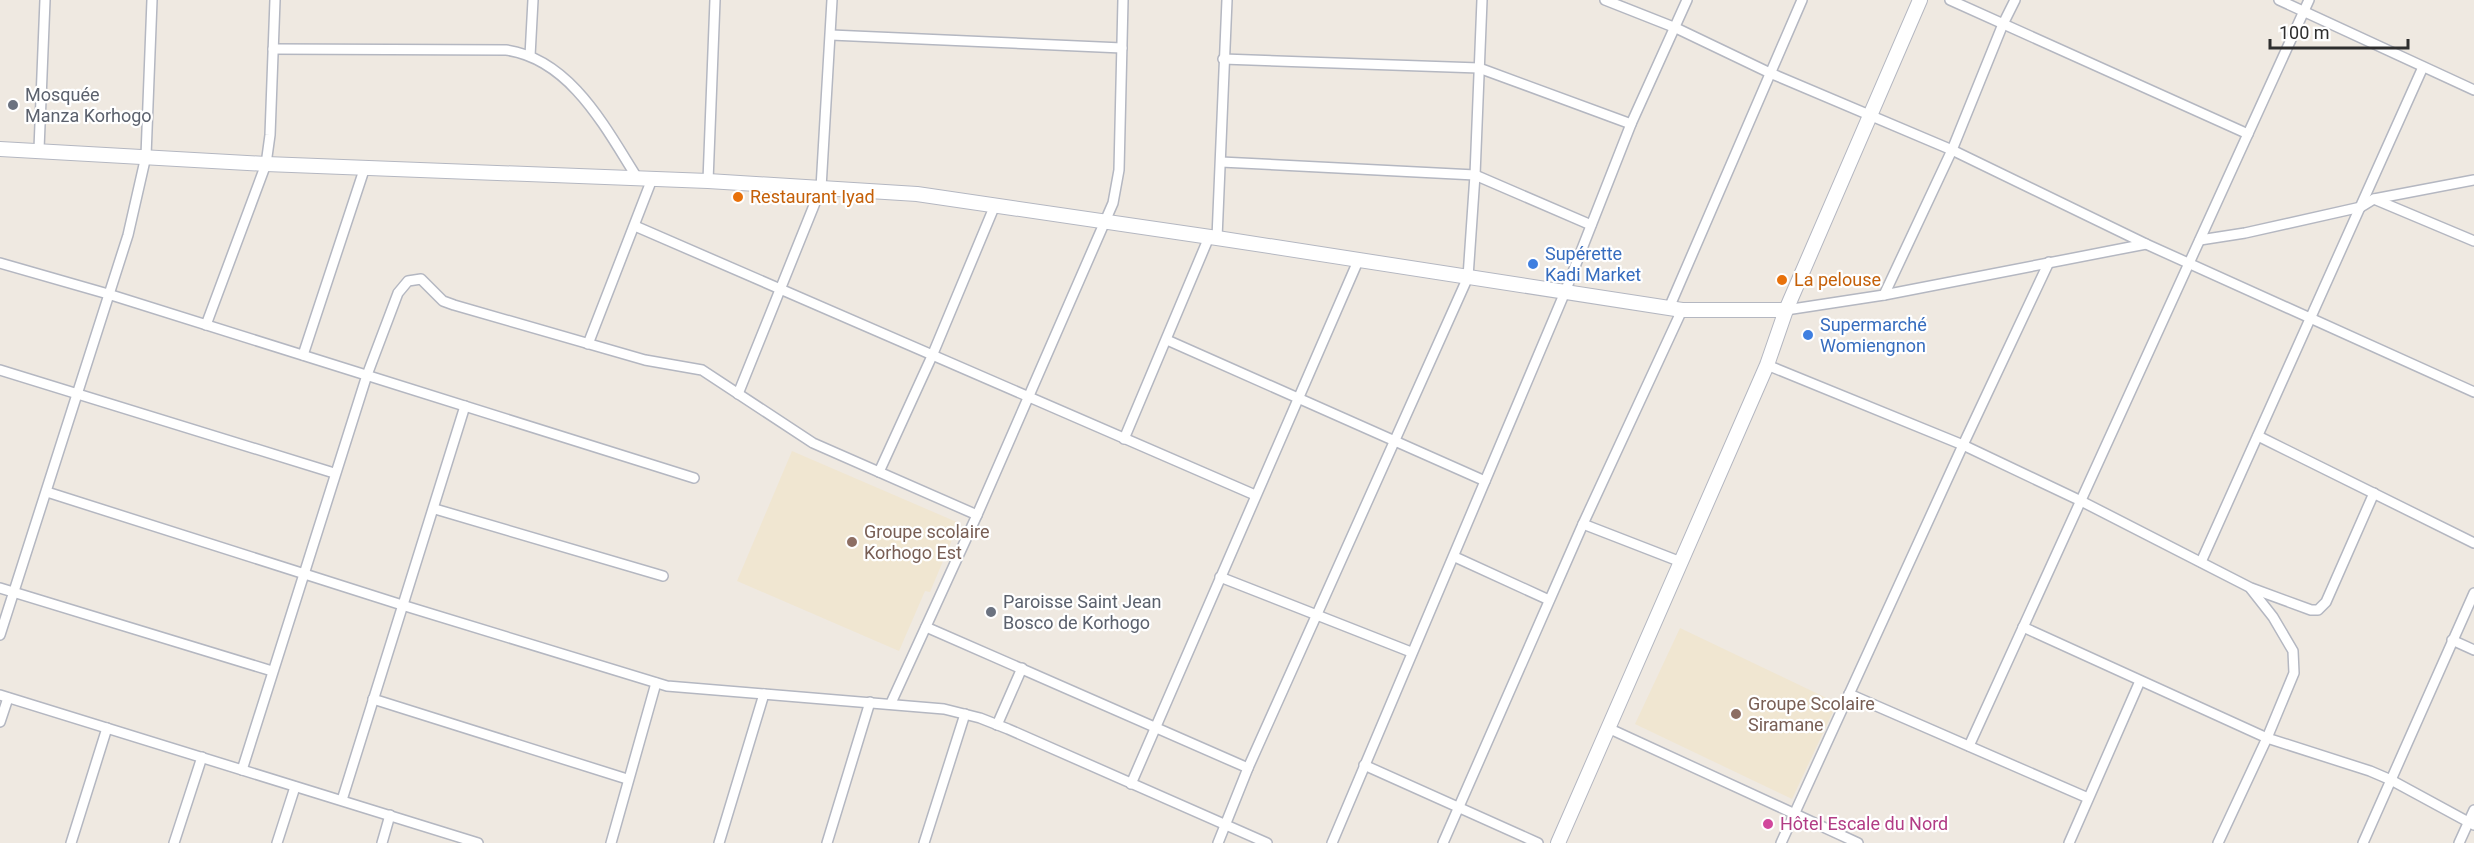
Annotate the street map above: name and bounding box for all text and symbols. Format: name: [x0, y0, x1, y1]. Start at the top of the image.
scale bar: [2270, 12, 2408, 50]
text: 100 m: [2279, 22, 2330, 43]
place label: Mosquée Manza Korhogo: [25, 84, 152, 126]
marker: Mosquée Manza Korhogo: [6, 98, 20, 112]
place label: Restaurant Iyad: [750, 186, 875, 207]
marker: Restaurant Iyad: [731, 190, 745, 204]
place label: Supérette Kadi Market: [1545, 243, 1641, 285]
marker: Supérette Kadi Market: [1526, 257, 1540, 271]
place label: La pelouse: [1794, 269, 1881, 290]
marker: La pelouse: [1775, 273, 1789, 287]
place label: Supermarché Womiengnon: [1820, 314, 1927, 356]
marker: Supermarché Womiengnon: [1801, 328, 1815, 342]
place label: Groupe scolaire Korhogo Est: [864, 521, 990, 563]
marker: Groupe scolaire Korhogo Est: [845, 535, 859, 549]
place label: Paroisse Saint Jean Bosco de Korhogo: [1003, 591, 1162, 633]
marker: Paroisse Saint Jean Bosco de Korhogo: [984, 605, 998, 619]
place label: Groupe Scolaire Siramane: [1748, 693, 1875, 735]
marker: Groupe Scolaire Siramane: [1729, 707, 1743, 721]
place label: Hôtel Escale du Nord: [1780, 813, 1948, 834]
marker: Hôtel Escale du Nord: [1761, 817, 1775, 831]

